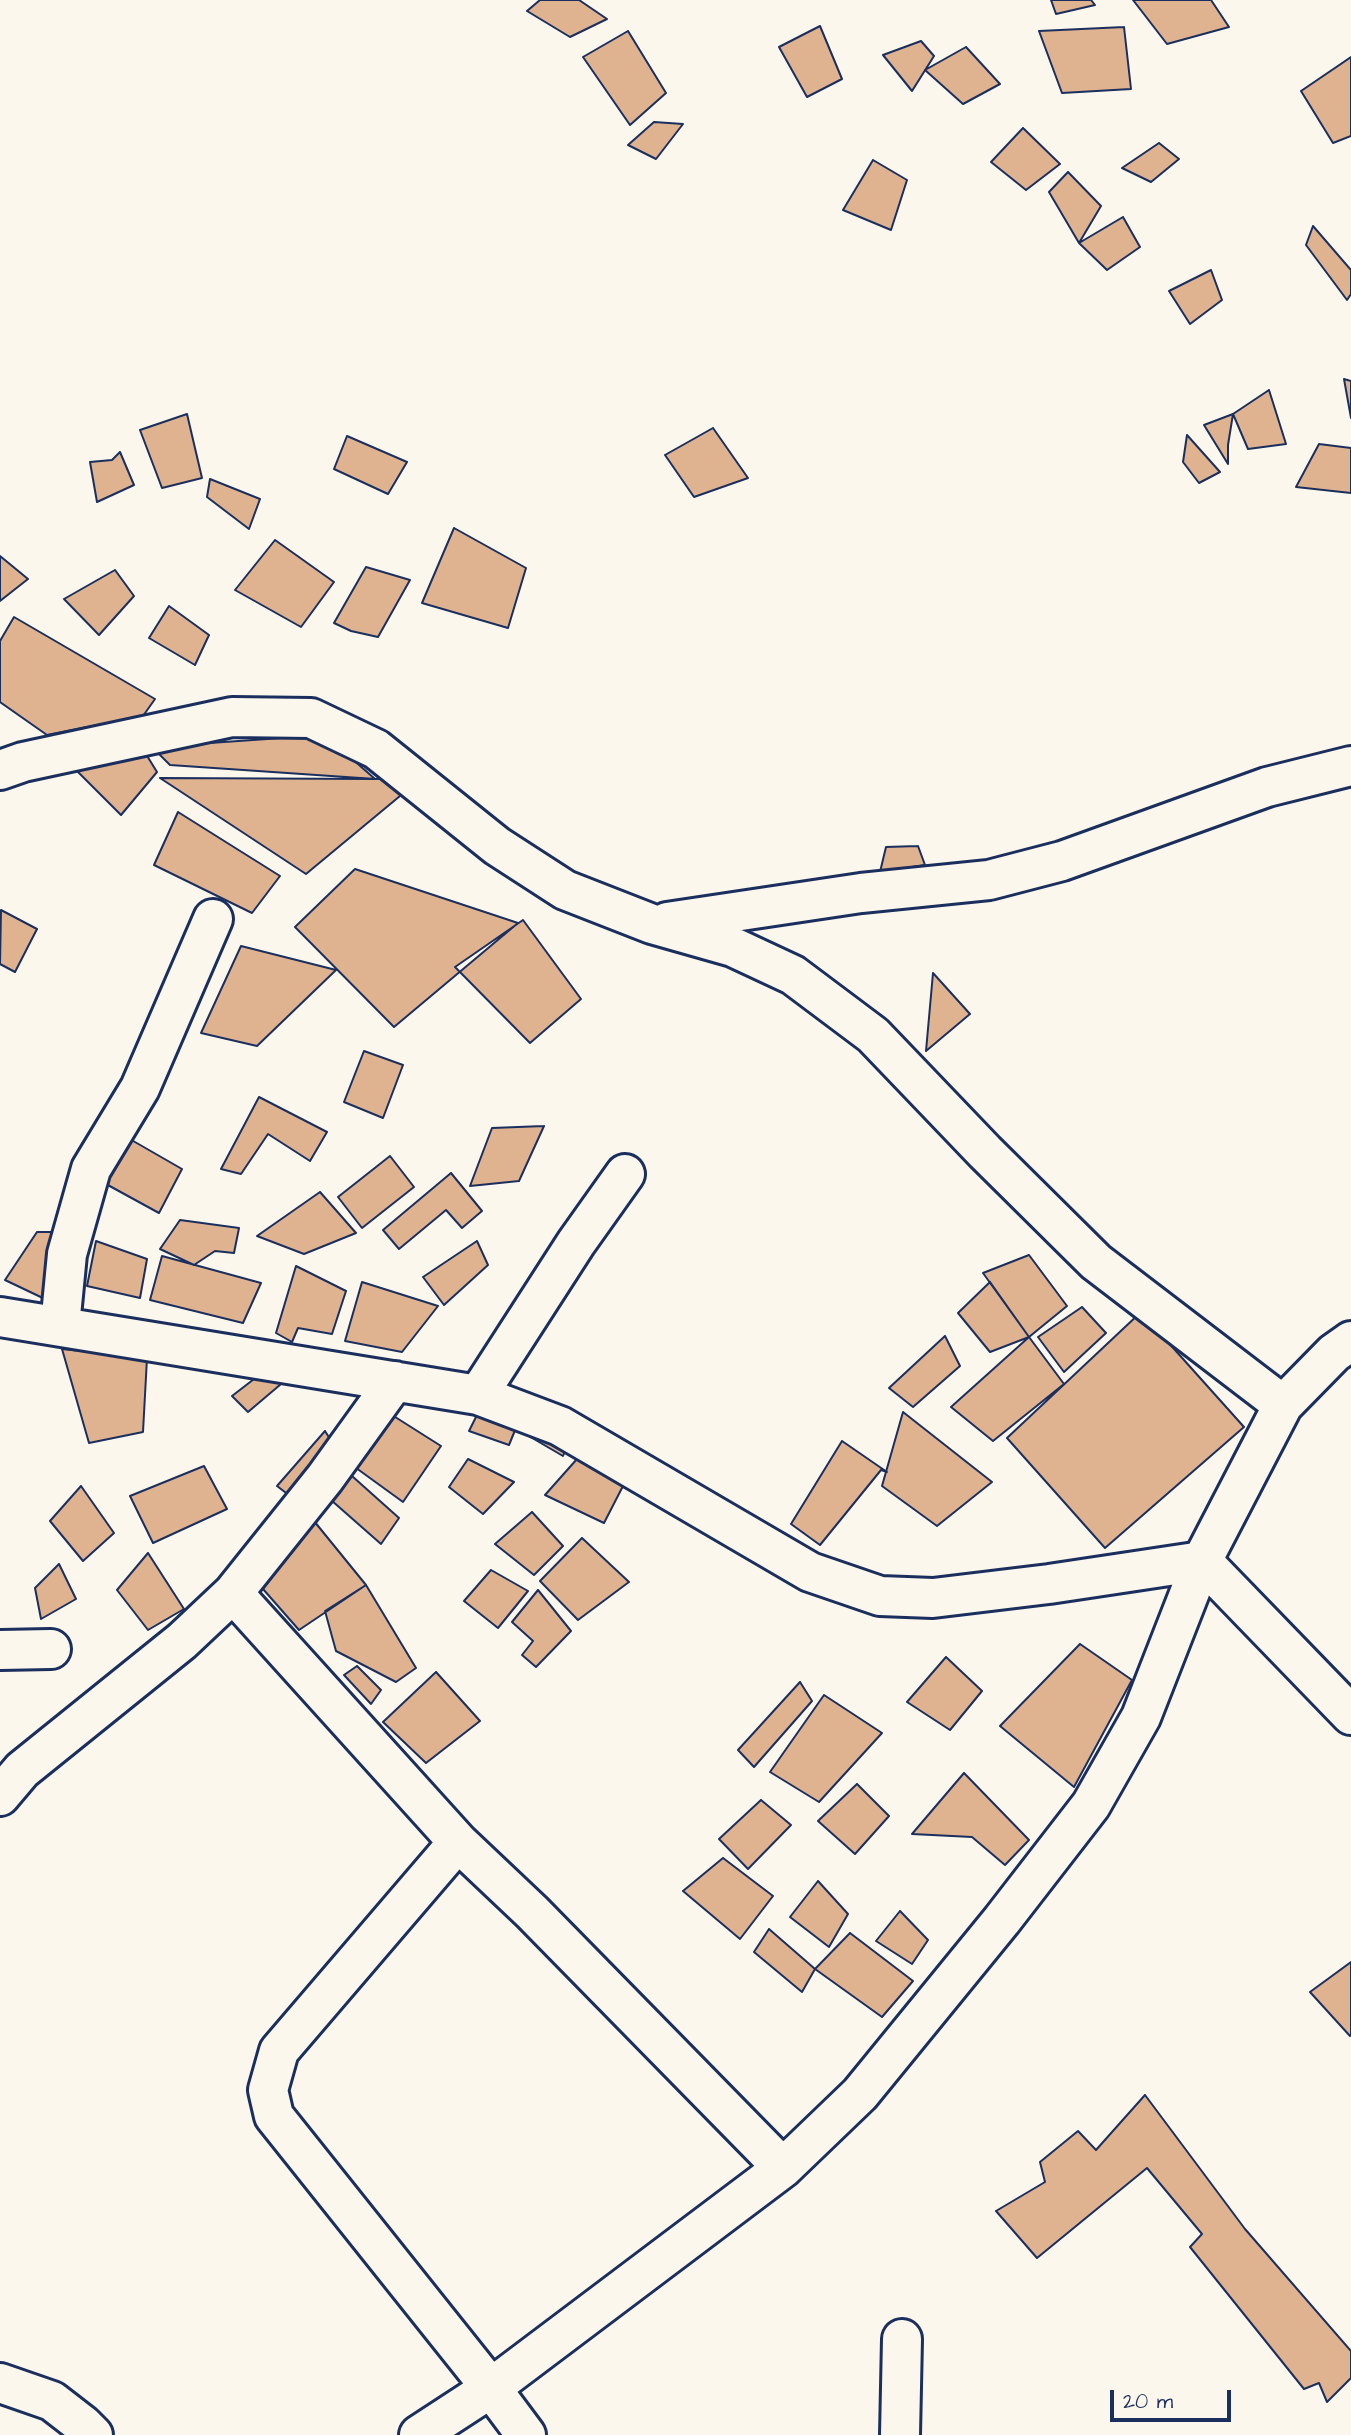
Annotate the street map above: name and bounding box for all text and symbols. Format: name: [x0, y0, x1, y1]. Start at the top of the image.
scale bar: [1113, 2376, 1234, 2420]
text: 20 m: [1123, 2387, 1173, 2416]

